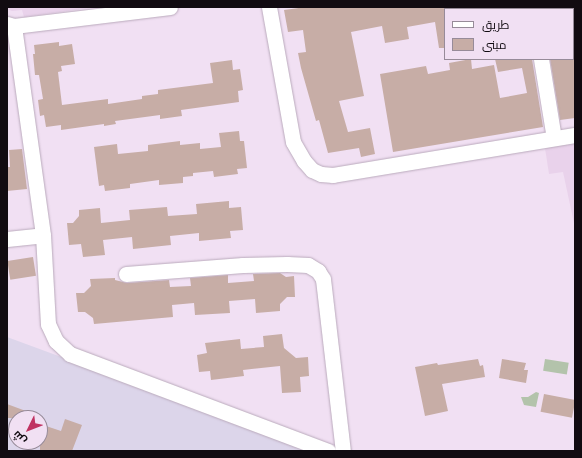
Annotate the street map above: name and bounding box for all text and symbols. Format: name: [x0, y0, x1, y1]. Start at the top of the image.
legend: [444, 8, 574, 60]
text: طريق: [482, 18, 509, 34]
text: مبنى: [482, 38, 507, 54]
north arrow: [8, 410, 48, 450]
text: ش: [10, 428, 30, 447]

